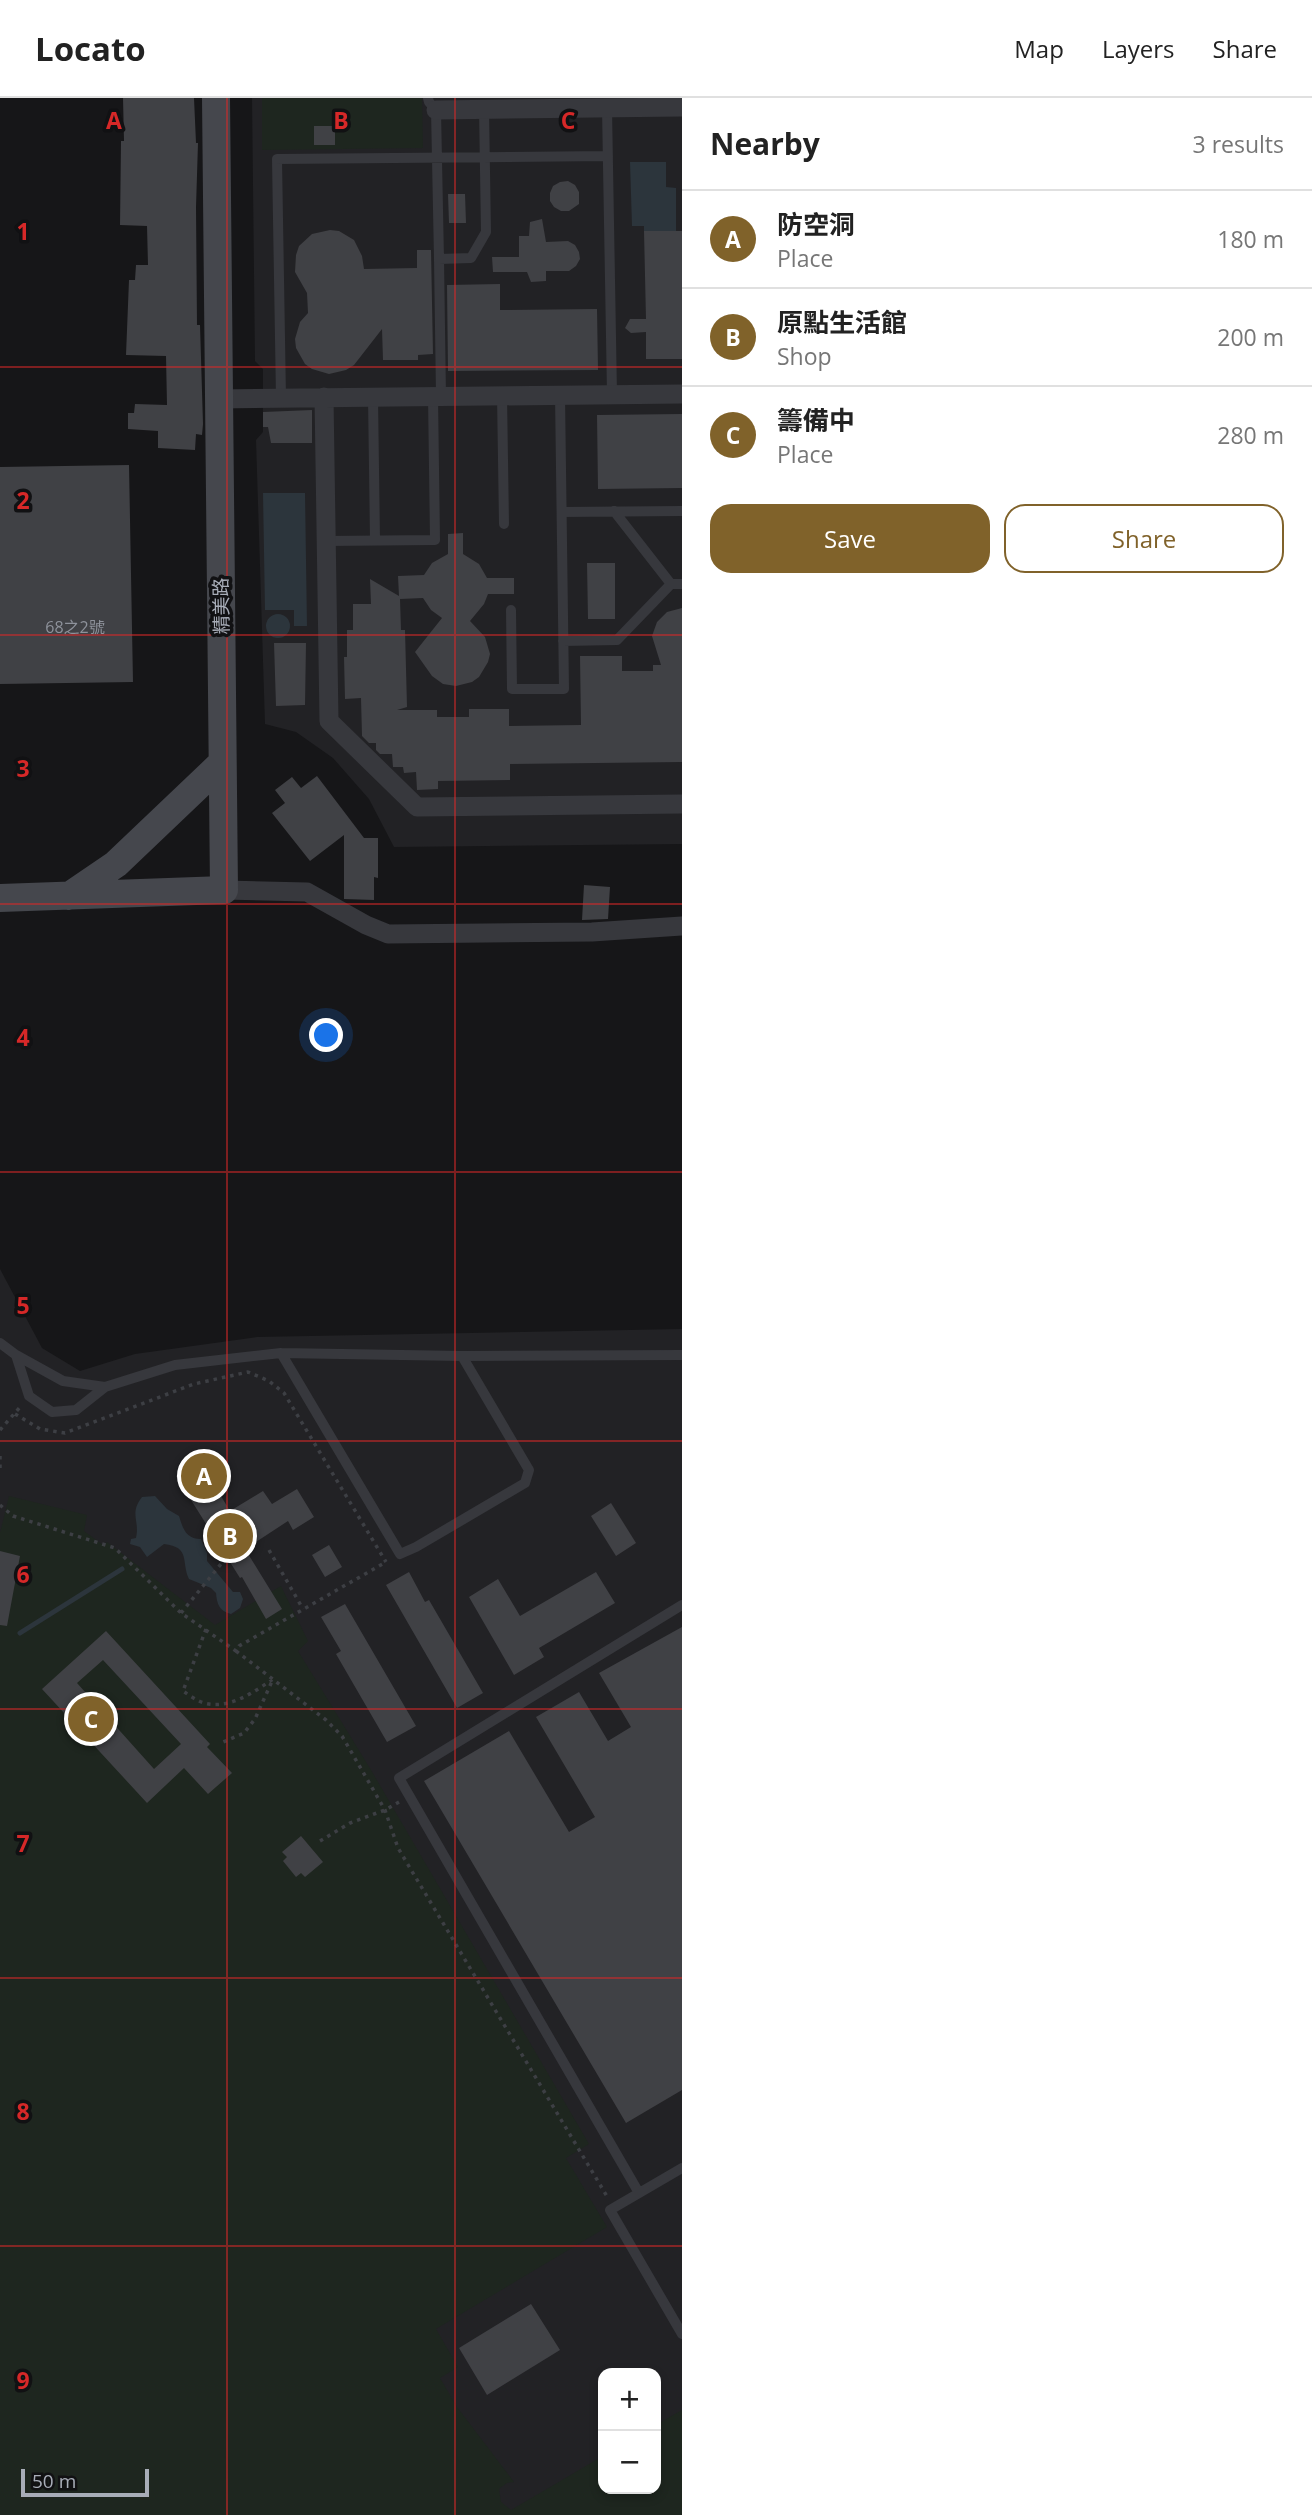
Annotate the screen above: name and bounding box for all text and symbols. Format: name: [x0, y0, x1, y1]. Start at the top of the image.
text: Locato: [35, 26, 146, 71]
text: Map: [1014, 32, 1064, 65]
text: Layers: [1102, 32, 1175, 65]
text: Share: [1213, 32, 1277, 65]
text: A: [106, 104, 122, 136]
text: B: [333, 104, 349, 136]
text: C: [561, 104, 575, 136]
text: Nearby: [710, 123, 820, 164]
text: 3 results: [1193, 128, 1284, 160]
text: 防空洞: [777, 206, 855, 242]
text: 1: [16, 215, 30, 247]
text: A: [725, 223, 741, 255]
text: 180 m: [1217, 223, 1284, 255]
text: Place: [777, 242, 833, 274]
text: 原點生活館: [777, 304, 907, 340]
text: B: [725, 321, 741, 353]
text: 200 m: [1217, 321, 1284, 353]
text: Shop: [777, 340, 832, 372]
text: 籌備中: [777, 402, 855, 438]
text: C: [726, 419, 740, 451]
text: 280 m: [1217, 419, 1284, 451]
text: Place: [777, 438, 833, 470]
text: 2: [16, 484, 30, 516]
button: Save: [710, 504, 990, 573]
button: Share: [1004, 504, 1284, 573]
street label: 精美路: [208, 577, 234, 635]
house number: 68之2號: [45, 616, 105, 638]
text: 3: [16, 752, 30, 784]
your location: [309, 1018, 343, 1052]
text: 4: [16, 1021, 30, 1053]
text: 5: [16, 1289, 30, 1321]
pin: A: [181, 1450, 227, 1502]
pin: B: [207, 1510, 253, 1562]
text: 6: [16, 1558, 30, 1590]
pin: C: [68, 1693, 114, 1745]
text: 7: [16, 1827, 30, 1859]
text: 8: [16, 2095, 30, 2127]
text: 9: [16, 2364, 30, 2396]
map controls: [598, 2368, 661, 2494]
button: +: [598, 2368, 661, 2431]
button: −: [598, 2431, 661, 2494]
scale bar: [21, 2466, 149, 2498]
text: 50 m: [32, 2468, 76, 2494]

